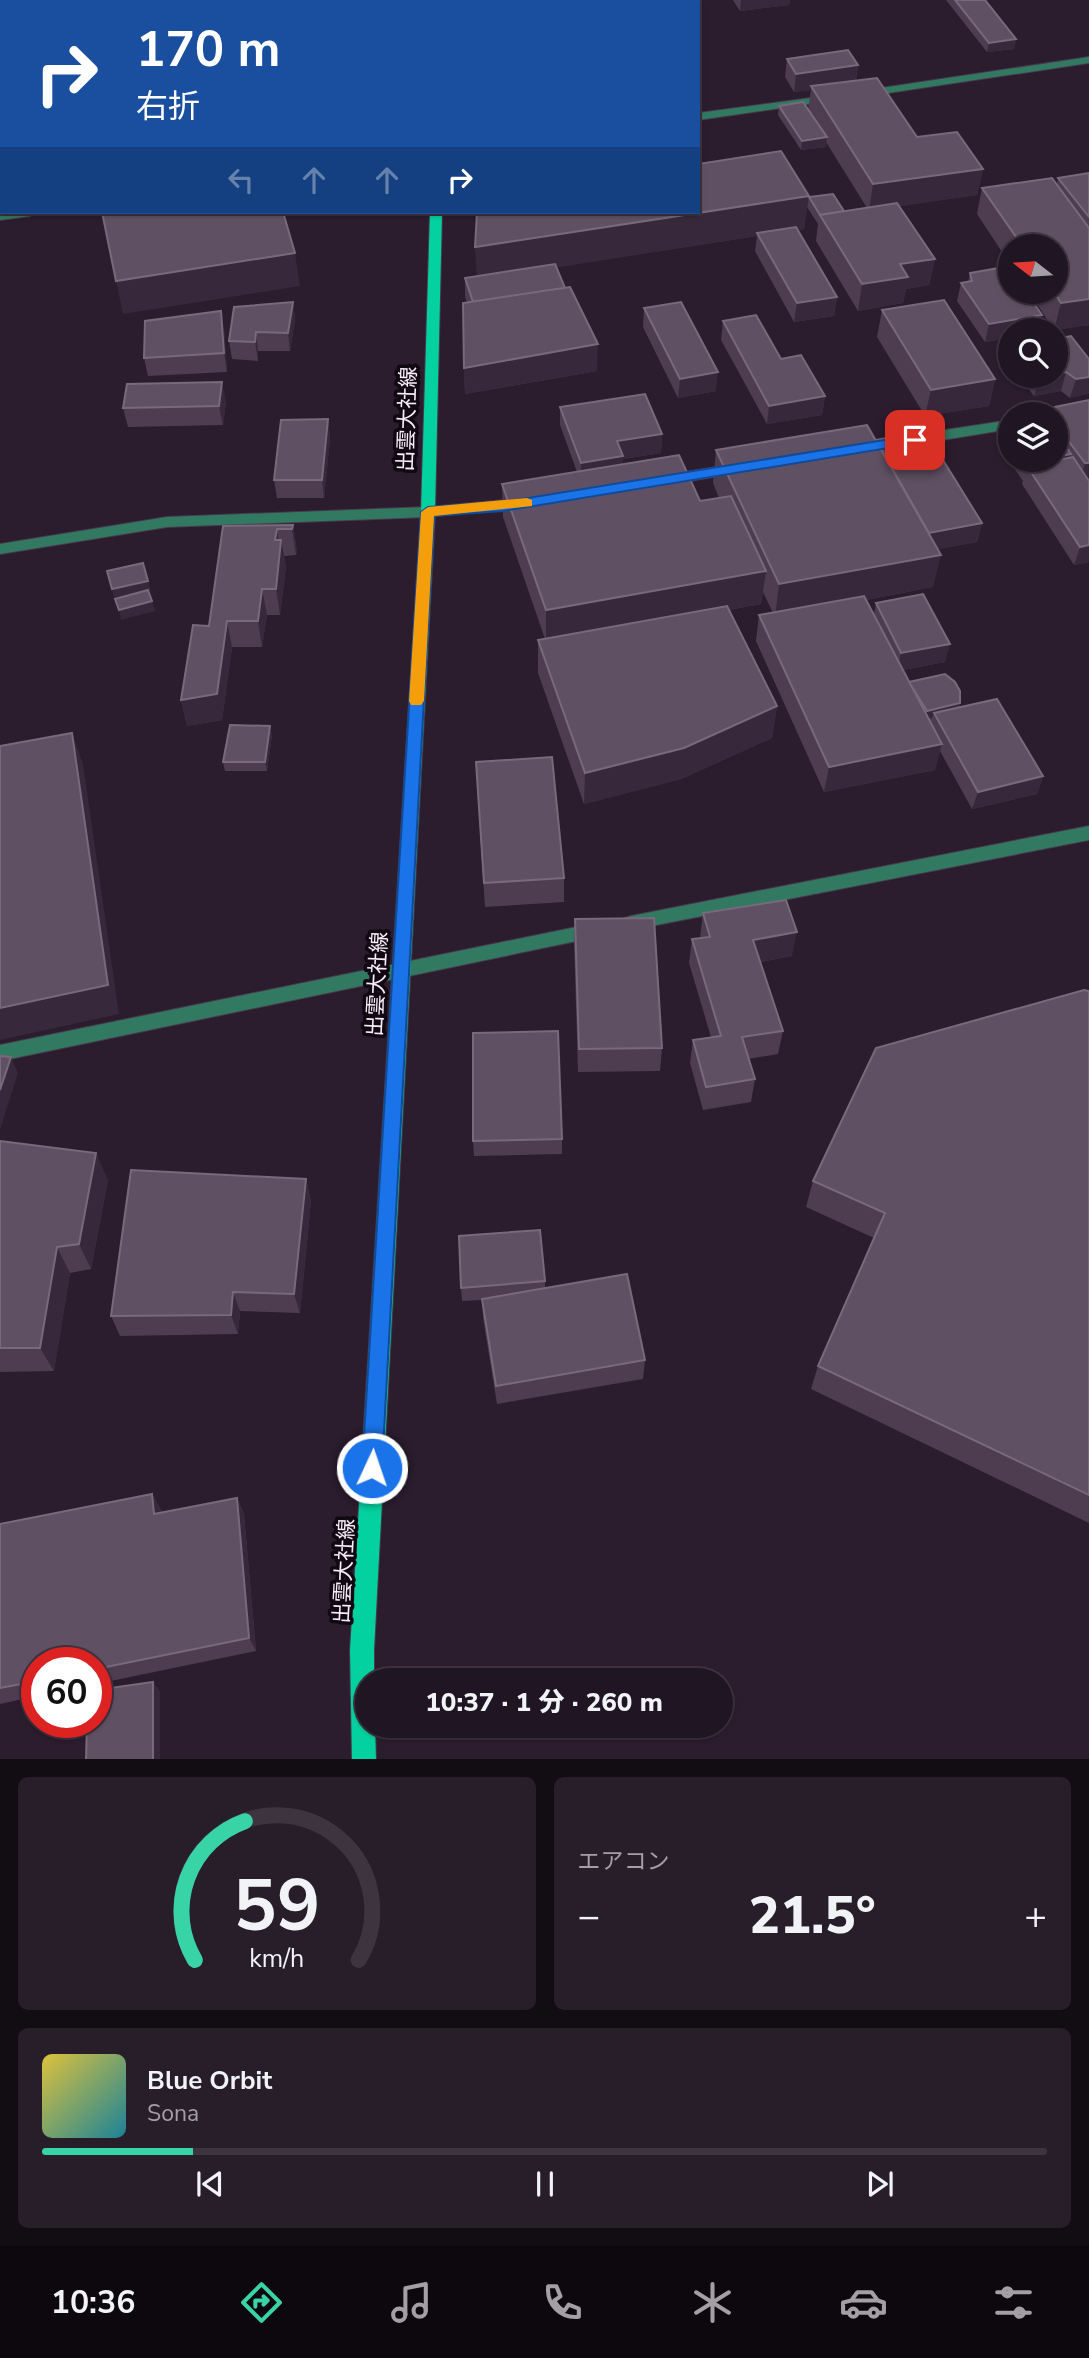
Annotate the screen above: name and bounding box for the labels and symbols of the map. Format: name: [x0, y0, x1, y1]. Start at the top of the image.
north arrow: [998, 234, 1068, 304]
street label: 出雲大社線: [391, 366, 423, 472]
pin: [885, 410, 945, 470]
street label: 出雲大社線: [360, 931, 394, 1037]
position arrow: [335, 1431, 409, 1505]
street label: 出雲大社線: [327, 1518, 361, 1624]
speed limit sign: 60: [21, 1647, 112, 1738]

